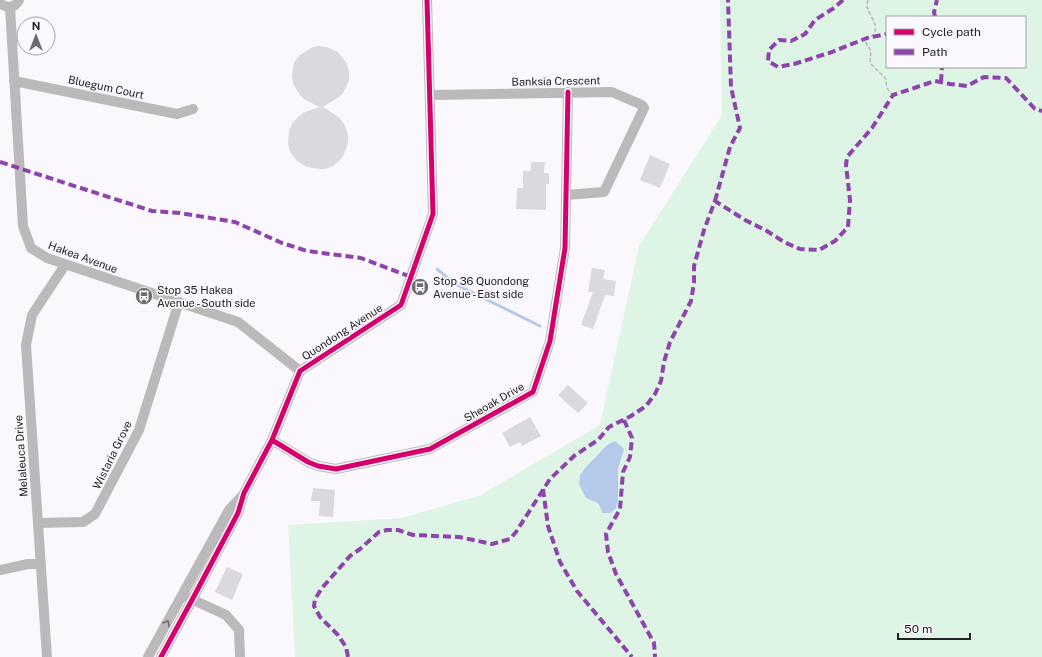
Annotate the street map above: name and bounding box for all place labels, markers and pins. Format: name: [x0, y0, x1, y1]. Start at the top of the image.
place label: Stop 36 Quondong Avenue - East side: [433, 275, 529, 300]
bus stop icon: Stop 36 Quondong Avenue - East side: [410, 277, 430, 297]
place label: Stop 35 Hakea Avenue - South side: [157, 284, 256, 309]
bus stop icon: Stop 35 Hakea Avenue - South side: [134, 286, 154, 306]

